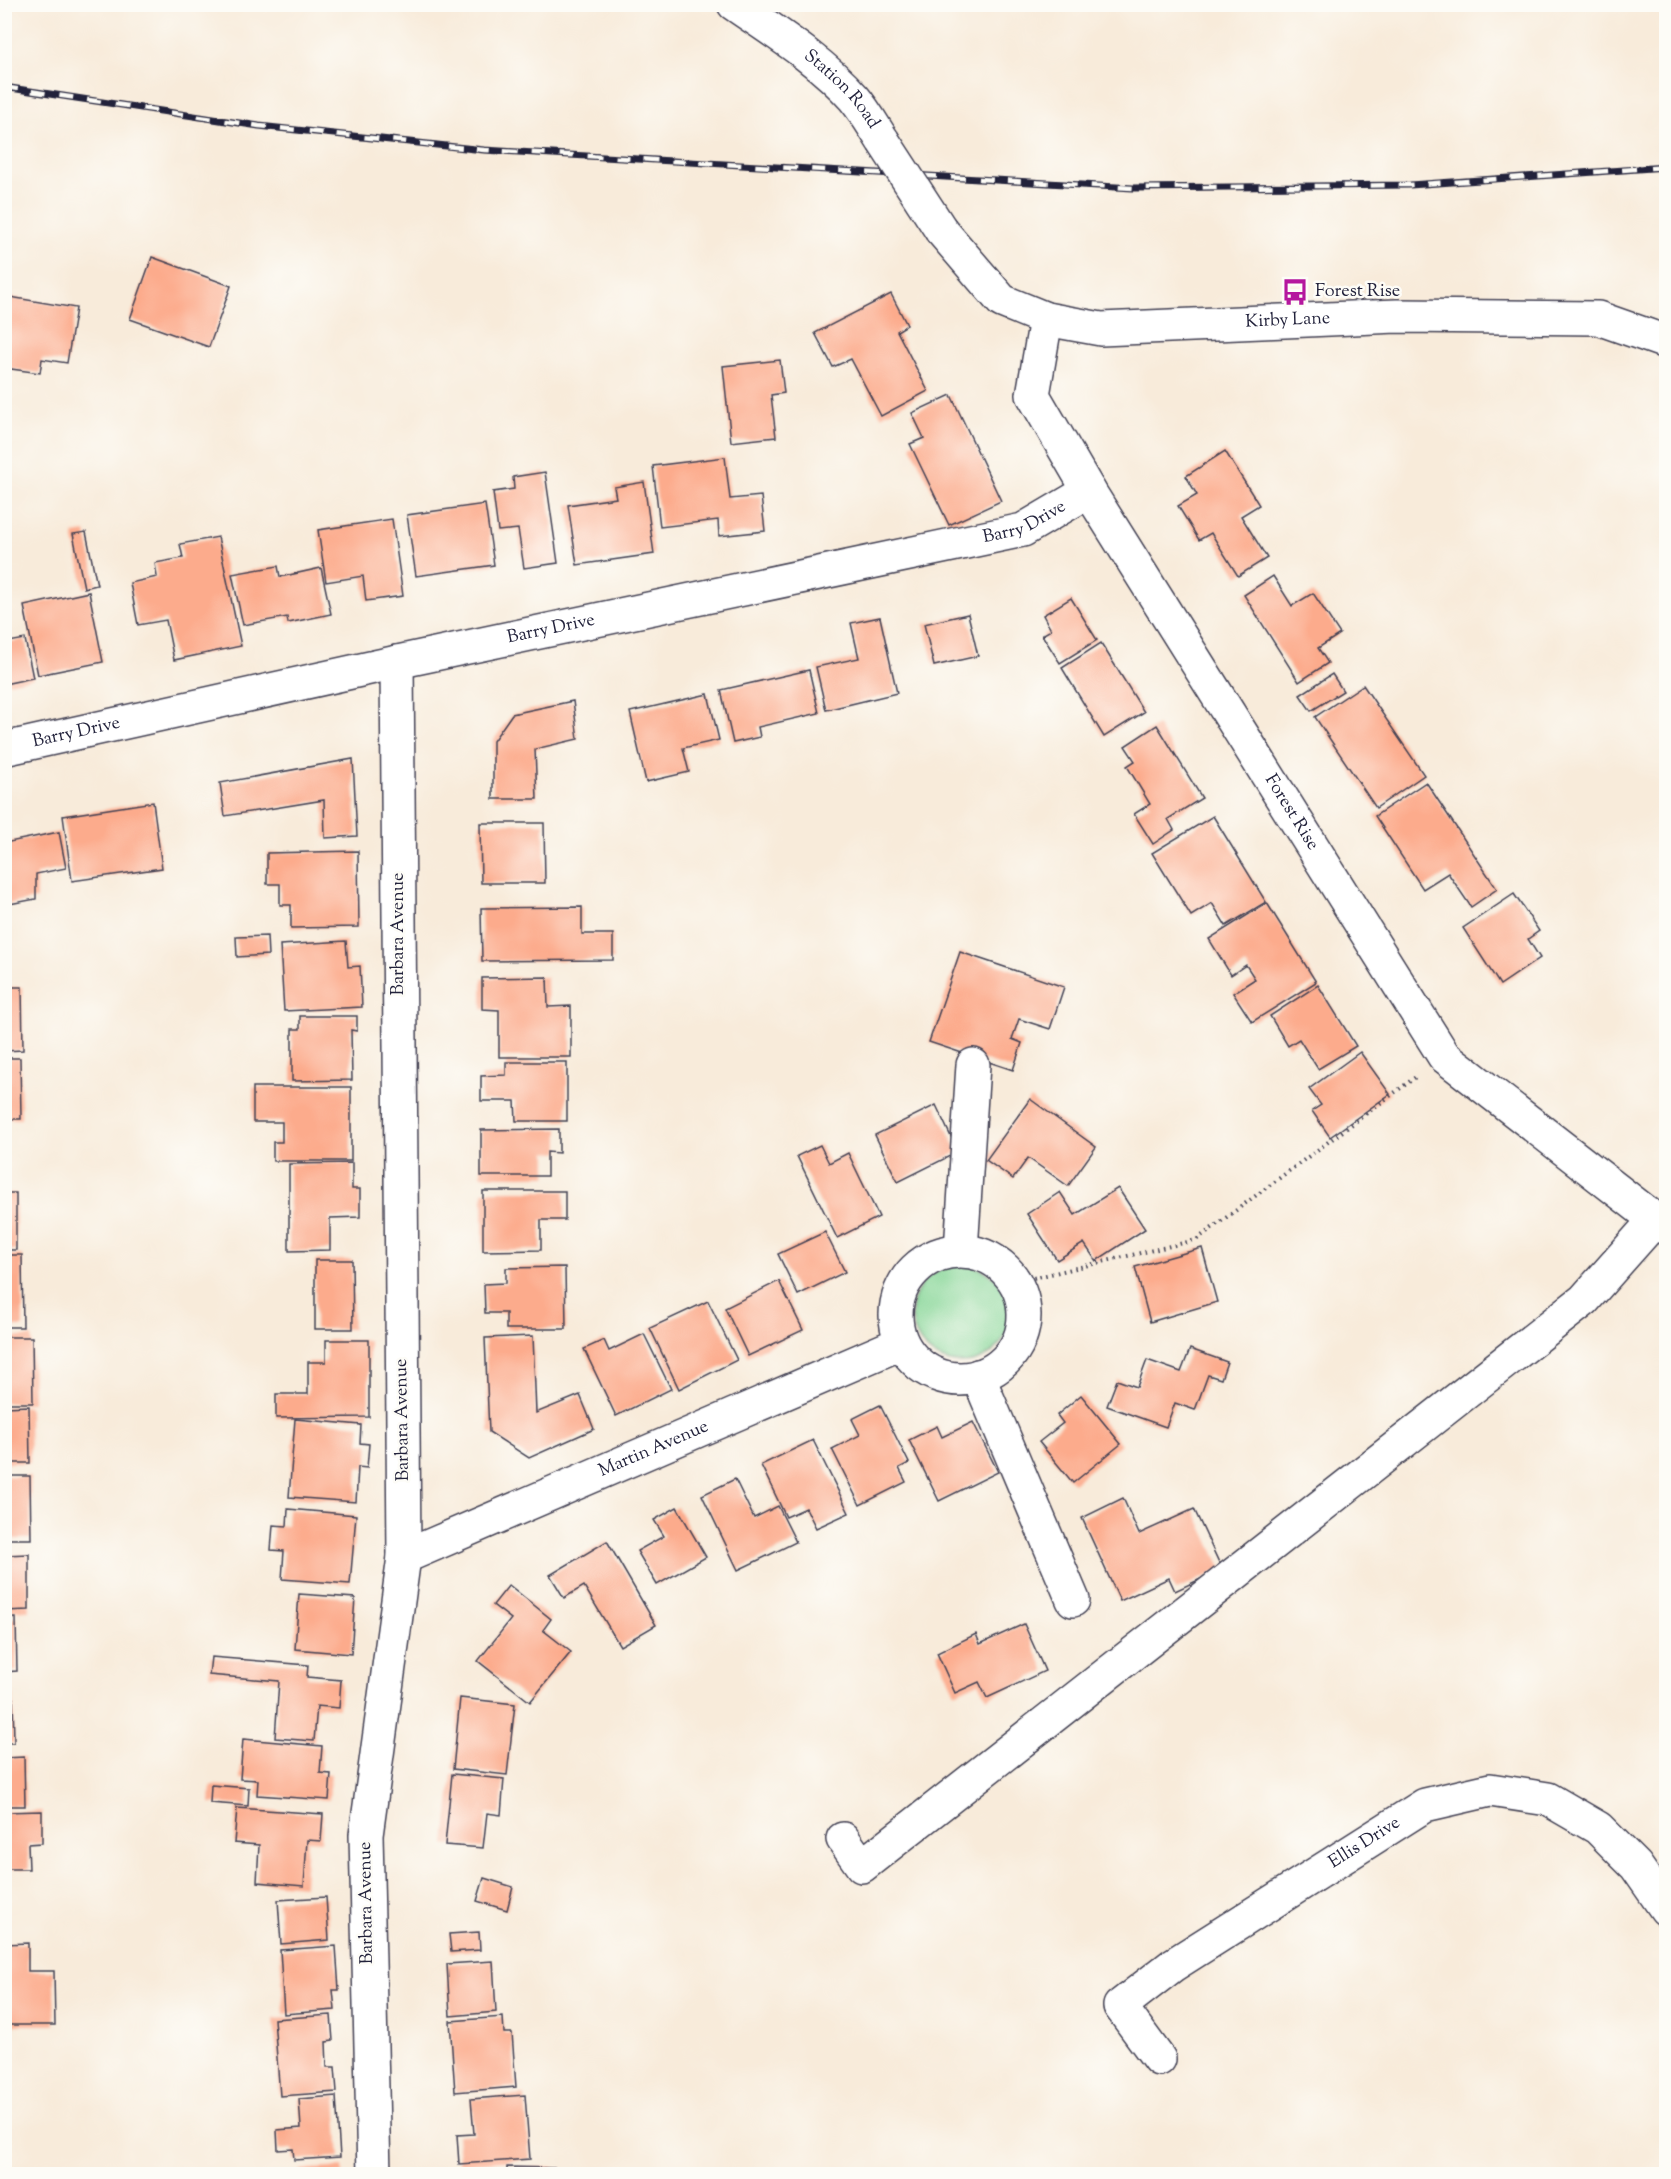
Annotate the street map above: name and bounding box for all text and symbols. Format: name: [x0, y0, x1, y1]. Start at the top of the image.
street label: Station Road: [798, 44, 885, 134]
bus stop icon: Forest Rise: [1280, 277, 1310, 307]
place label: Forest Rise: [1315, 279, 1400, 305]
street label: Kirby Lane: [1245, 306, 1331, 336]
street label: Barry Drive: [980, 494, 1071, 551]
street label: Barry Drive: [505, 608, 597, 651]
street label: Barry Drive: [30, 711, 123, 755]
street label: Forest Rise: [1257, 770, 1325, 856]
street label: Barbara Avenue: [386, 873, 412, 995]
street label: Barbara Avenue: [389, 1358, 417, 1482]
street label: Martin Avenue: [595, 1414, 713, 1485]
street label: Ellis Drive: [1324, 1811, 1406, 1876]
street label: Barbara Avenue: [353, 1841, 381, 1965]

